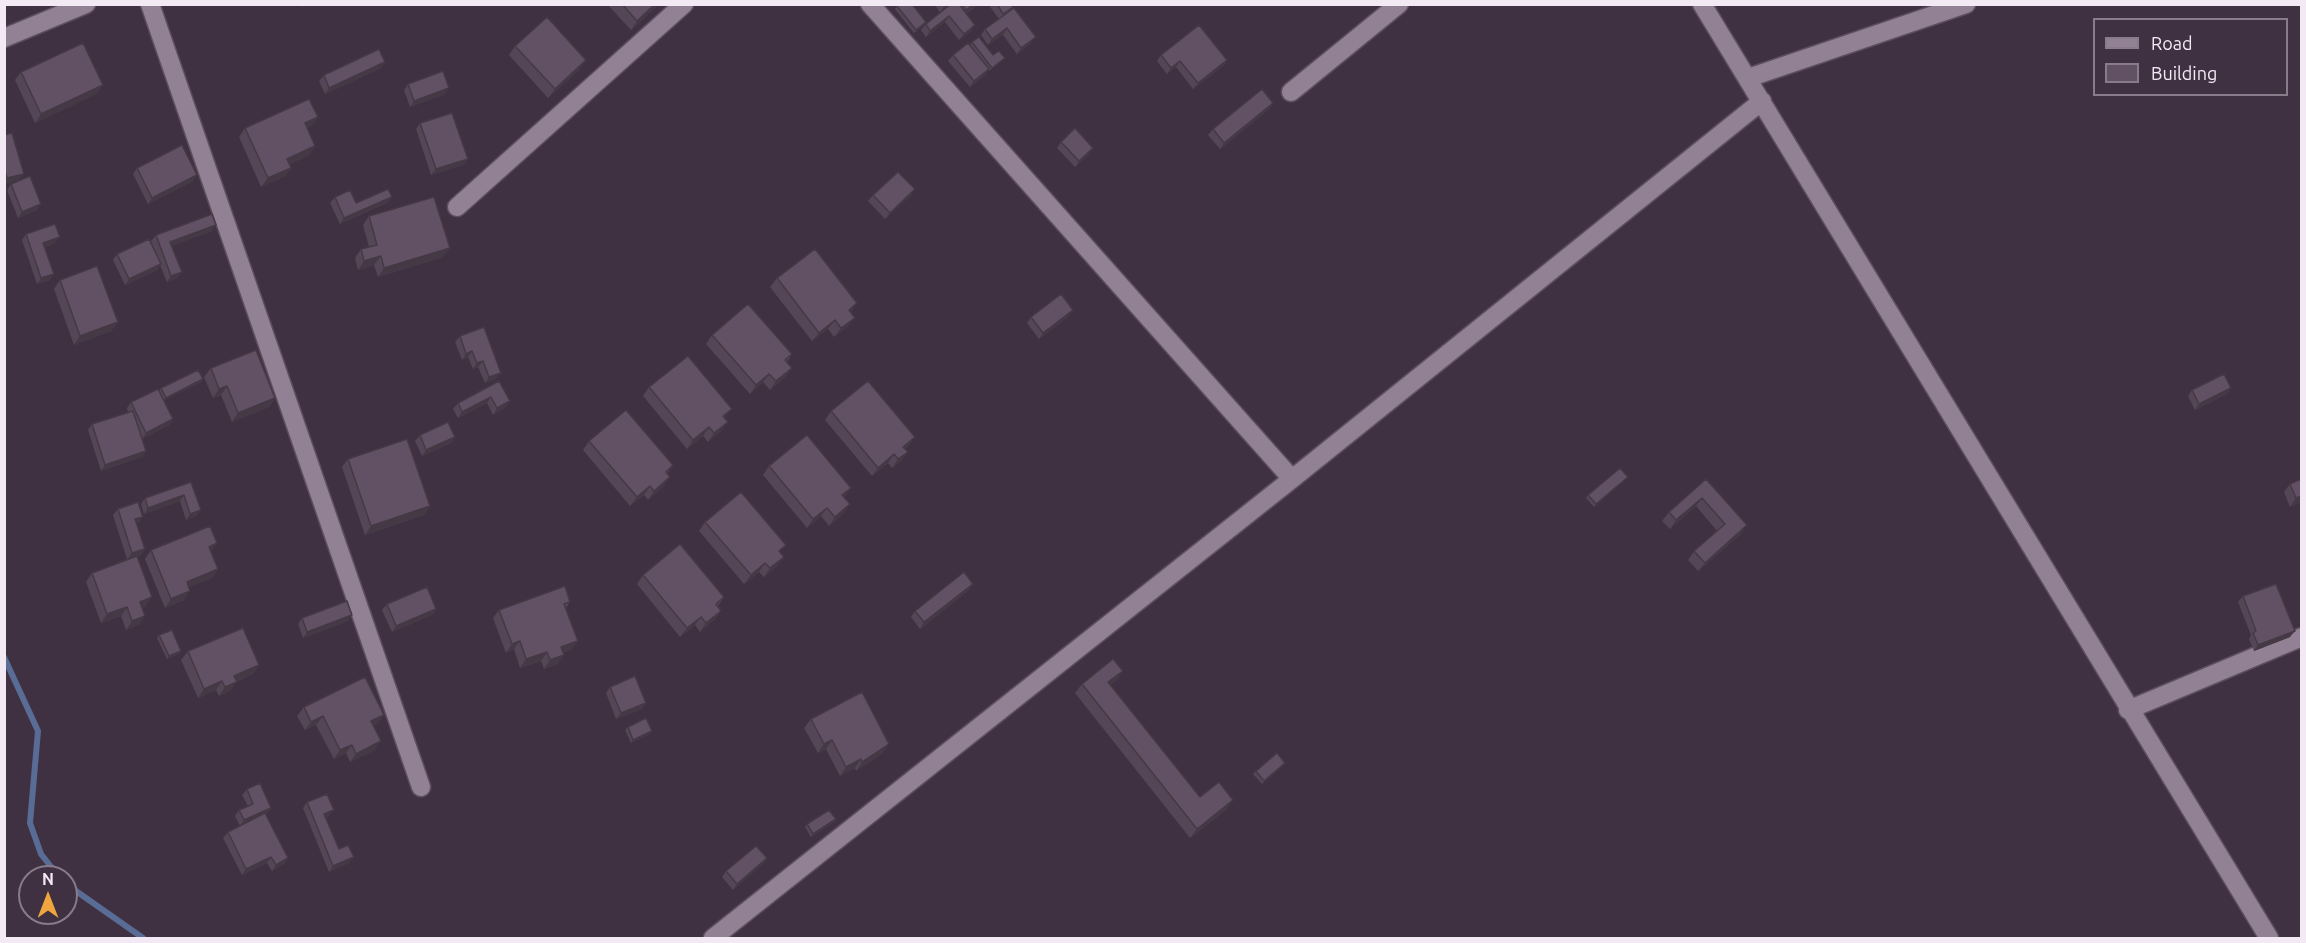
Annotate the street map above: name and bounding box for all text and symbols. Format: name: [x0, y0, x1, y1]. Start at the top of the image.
legend: [2093, 18, 2288, 96]
text: Road: [2151, 33, 2193, 53]
text: Building: [2151, 63, 2217, 83]
north arrow: [18, 865, 78, 925]
text: N: [42, 870, 54, 888]

